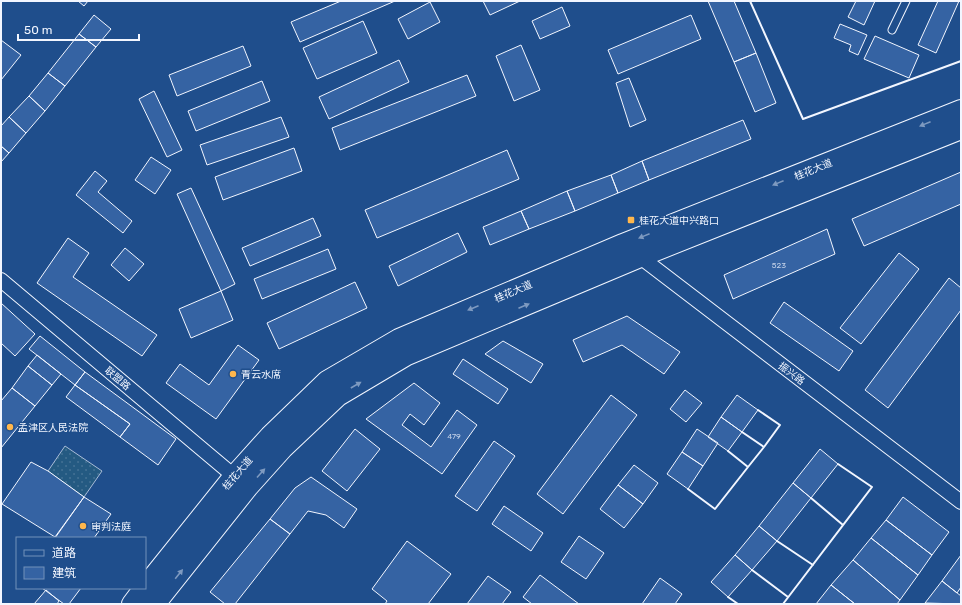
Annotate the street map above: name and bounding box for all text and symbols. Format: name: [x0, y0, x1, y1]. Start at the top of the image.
scale bar: [18, 16, 139, 42]
text: 50 m: [24, 23, 52, 37]
one-way arrow: [918, 122, 930, 128]
street label: 桂花大道: [793, 157, 834, 183]
one-way arrow: [771, 180, 783, 186]
marker: 桂花大道中兴路口: [626, 215, 636, 225]
place label: 桂花大道中兴路口: [639, 215, 719, 227]
one-way arrow: [638, 233, 650, 239]
house number: 523: [772, 261, 786, 270]
street label: 桂花大道: [493, 279, 534, 305]
one-way arrow: [518, 303, 530, 309]
one-way arrow: [467, 305, 478, 311]
street label: 振兴路: [776, 360, 807, 388]
street label: 联盟路: [102, 365, 133, 393]
marker: 青云水席: [228, 369, 238, 379]
place label: 青云水席: [241, 369, 281, 381]
one-way arrow: [350, 382, 362, 389]
marker: 孟津区人民法院: [5, 422, 15, 432]
place label: 孟津区人民法院: [18, 422, 88, 434]
house number: 479: [447, 432, 461, 441]
street label: 桂花大道: [220, 455, 255, 493]
one-way arrow: [256, 468, 266, 478]
marker: 审判法庭: [78, 521, 88, 531]
place label: 审判法庭: [91, 521, 131, 533]
legend: [16, 537, 146, 589]
text: 道路: [52, 546, 76, 560]
text: 建筑: [52, 566, 76, 580]
one-way arrow: [174, 568, 183, 579]

